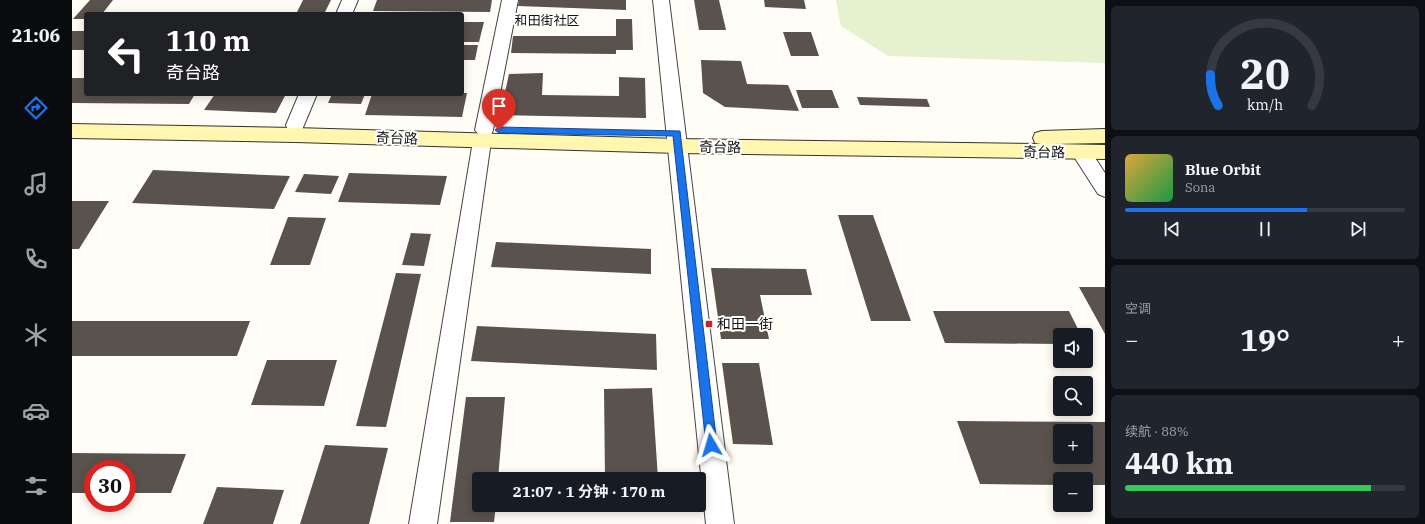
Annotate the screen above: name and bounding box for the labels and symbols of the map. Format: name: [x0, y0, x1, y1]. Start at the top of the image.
district label: 和田街社区: [514, 12, 580, 29]
pin: [482, 89, 516, 130]
street label: 奇台路: [376, 128, 418, 148]
street label: 奇台路: [699, 138, 741, 156]
street label: 奇台路: [1023, 143, 1065, 161]
place label: 和田一街: [717, 315, 773, 333]
marker: 和田一街: [704, 319, 714, 329]
position arrow: [690, 424, 732, 466]
speed limit sign: 30: [84, 460, 136, 512]

